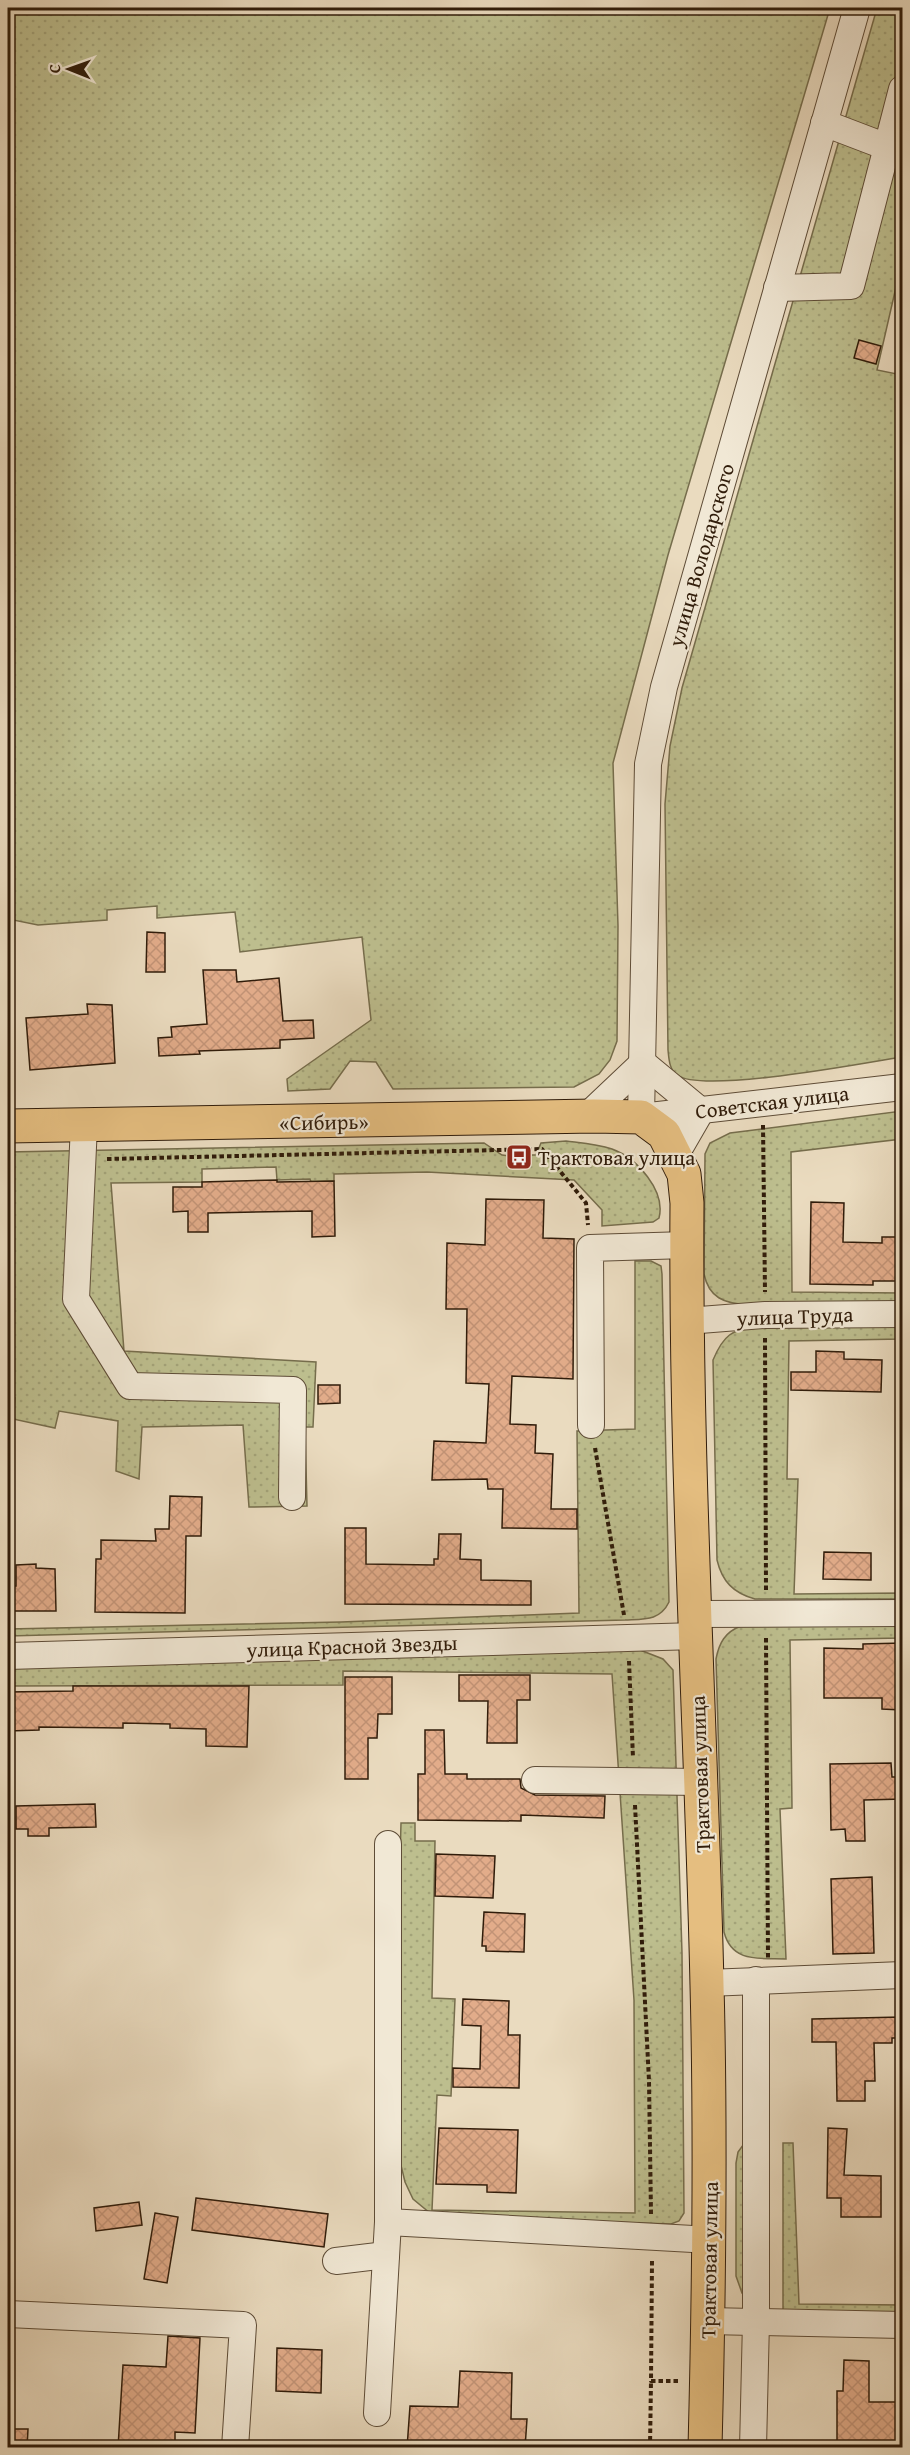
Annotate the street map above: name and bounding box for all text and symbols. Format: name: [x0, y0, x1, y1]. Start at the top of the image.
north arrow: [39, 39, 99, 99]
text: С: [42, 64, 66, 73]
street label: улица Володарского: [660, 460, 742, 651]
street label: Советская улица: [693, 1077, 851, 1127]
street label: «Сибирь»: [279, 1106, 369, 1138]
bus stop icon: Трактовая улица: [504, 1142, 534, 1172]
place label: Трактовая улица: [538, 1142, 695, 1173]
street label: улица Труда: [735, 1298, 854, 1334]
street label: улица Красной Звезды: [245, 1627, 458, 1665]
street label: Трактовая улица: [682, 1695, 718, 1853]
street label: Трактовая улица: [692, 2181, 726, 2339]

